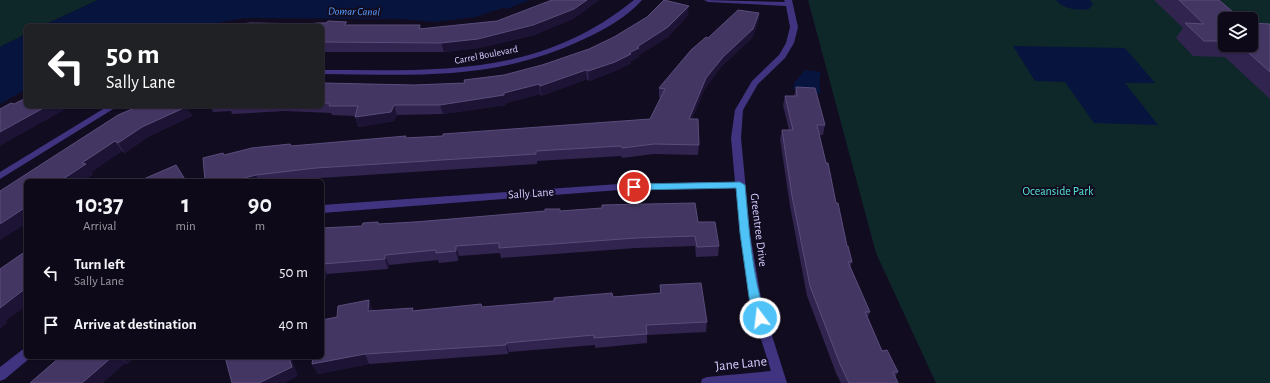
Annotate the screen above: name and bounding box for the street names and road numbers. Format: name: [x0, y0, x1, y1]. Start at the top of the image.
street label: Carrel Boulevard: [454, 44, 519, 66]
street label: Sally Lane: [508, 185, 555, 202]
street label: Greentree Drive: [749, 193, 769, 267]
street label: Jane Lane: [714, 354, 768, 374]

